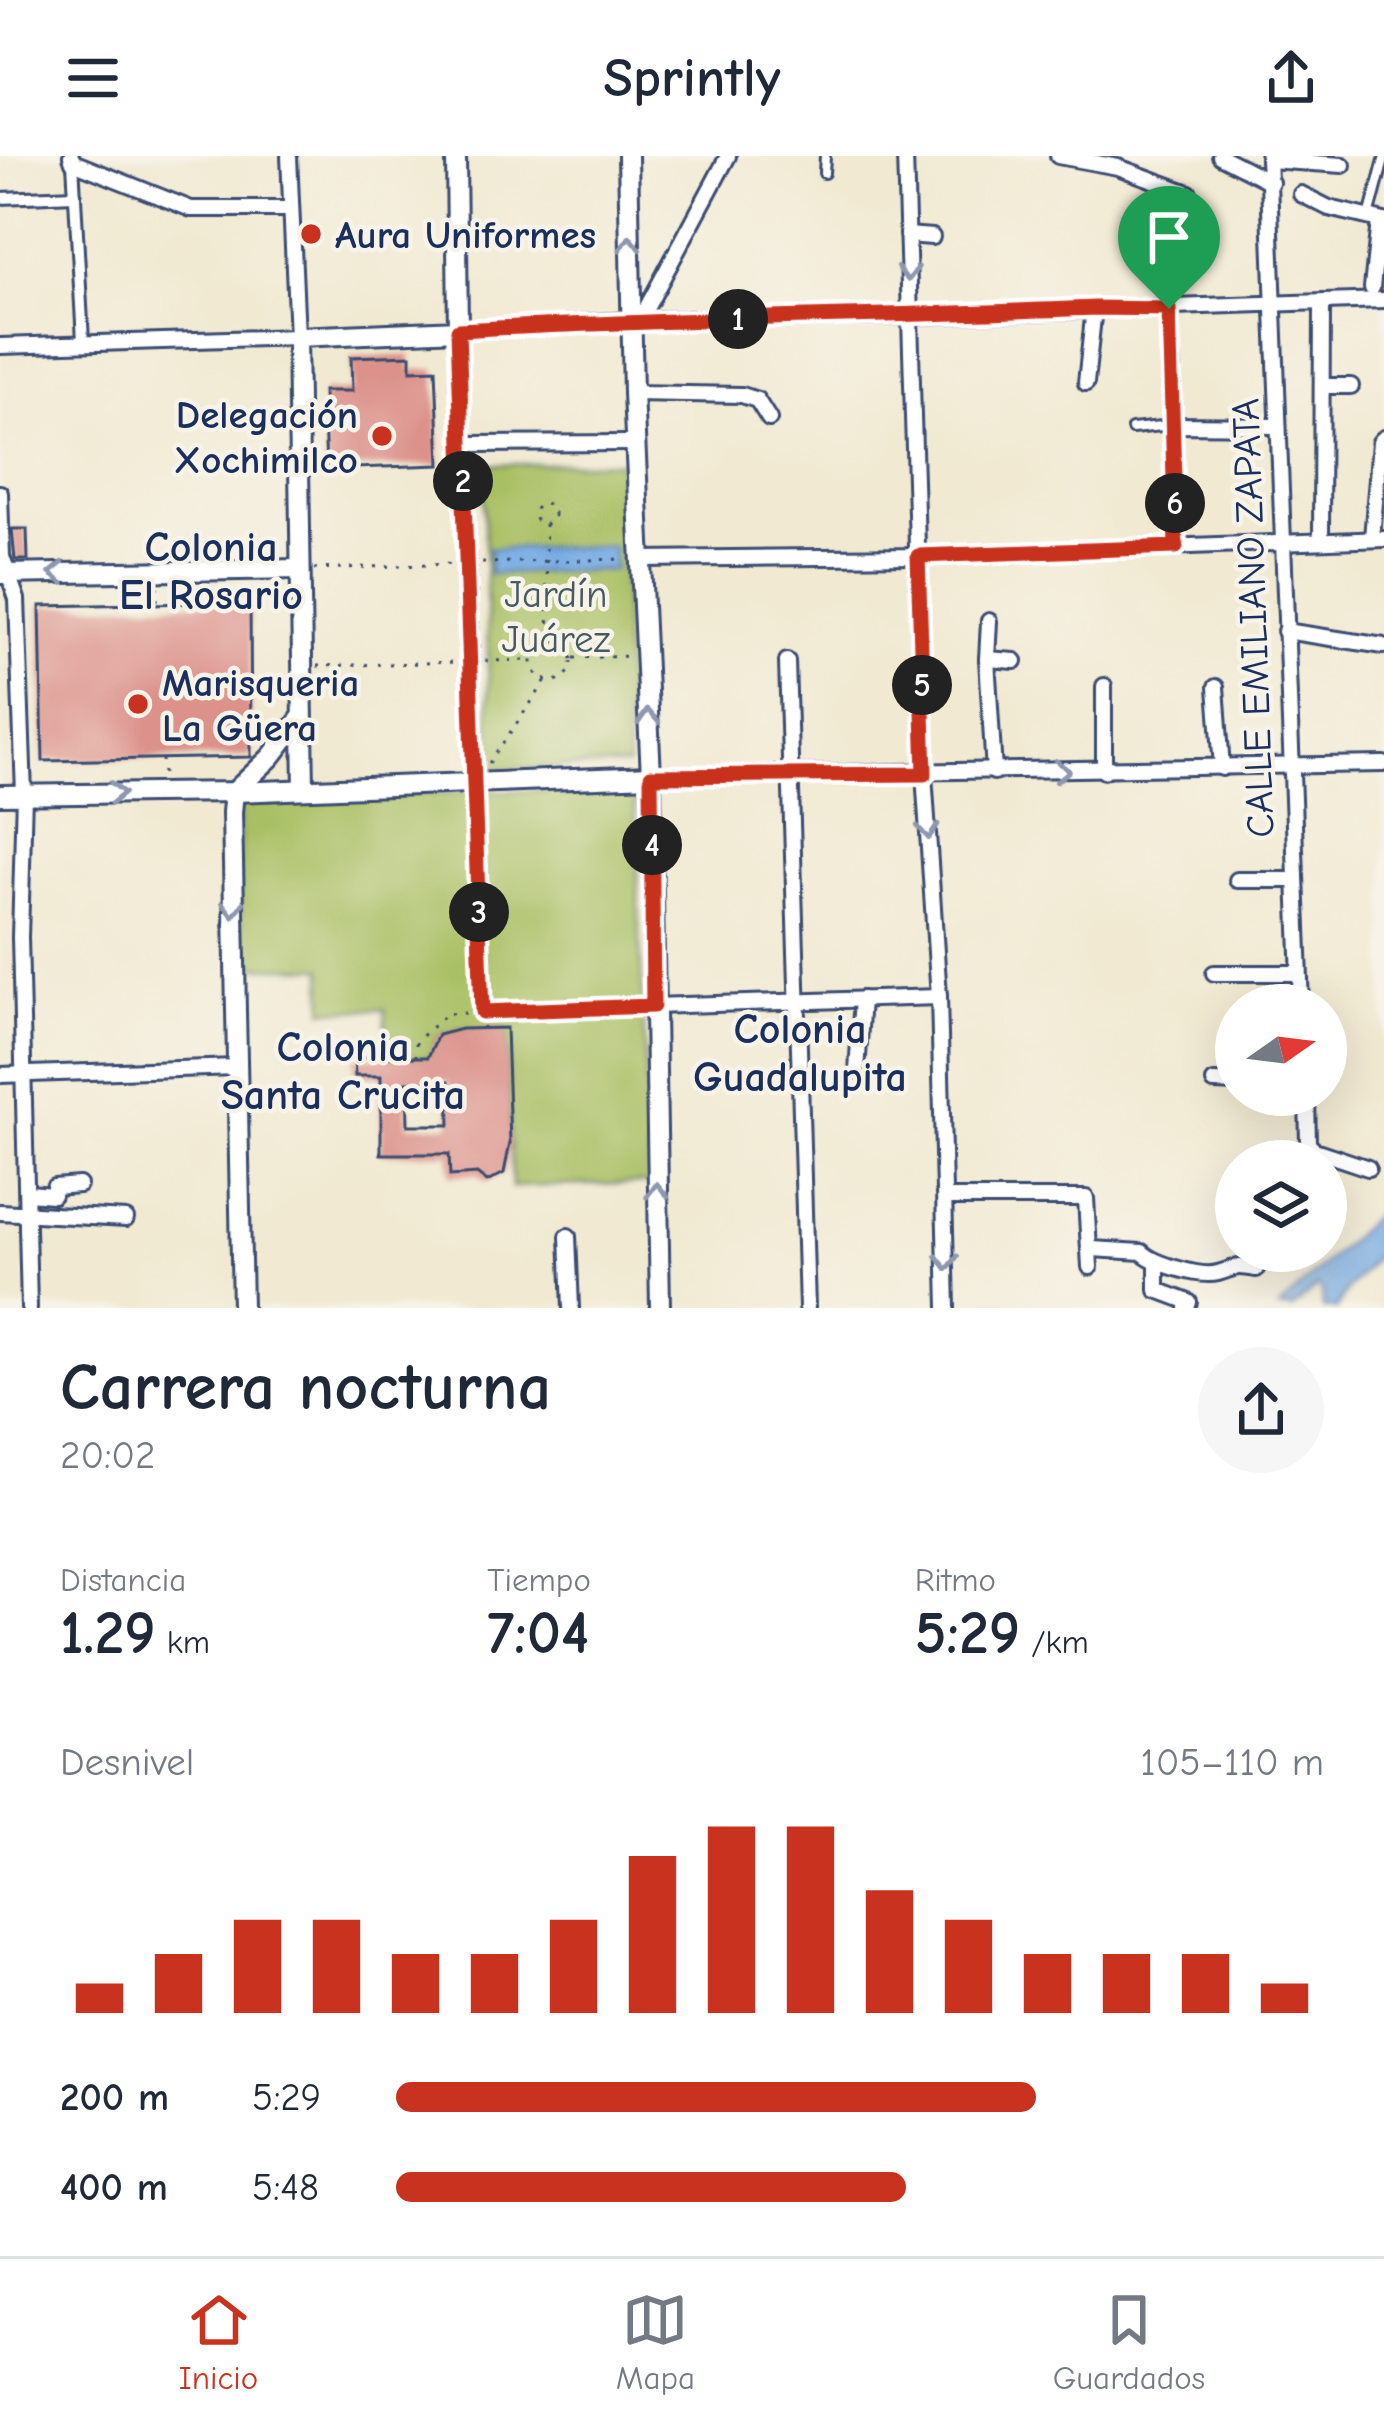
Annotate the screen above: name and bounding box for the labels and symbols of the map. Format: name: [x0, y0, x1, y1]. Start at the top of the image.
pin: [1118, 186, 1220, 309]
place label: Aura Uniformes: [335, 213, 596, 258]
marker: Aura Uniformes: [298, 221, 324, 247]
one-way arrow: [618, 234, 644, 253]
one-way arrow: [895, 264, 921, 283]
pin: 1: [708, 289, 768, 349]
place label: Delegación Xochimilco: [174, 393, 358, 483]
street label: CALLE EMILIANO ZAPATA: [1223, 397, 1284, 839]
marker: Delegación Xochimilco: [369, 423, 395, 449]
pin: 2: [433, 451, 493, 511]
pin: 6: [1145, 473, 1205, 533]
district label: Colonia El Rosario: [119, 523, 303, 620]
one-way arrow: [47, 560, 66, 586]
park label: Jardín Juárez: [501, 572, 611, 662]
pin: 5: [892, 655, 952, 715]
place label: Marisqueria La Güera: [162, 661, 359, 751]
marker: Marisqueria La Güera: [125, 691, 151, 717]
one-way arrow: [635, 707, 661, 726]
one-way arrow: [1054, 758, 1072, 784]
one-way arrow: [108, 781, 127, 807]
pin: 4: [622, 815, 682, 875]
one-way arrow: [915, 822, 941, 841]
pin: 3: [449, 882, 509, 942]
one-way arrow: [219, 900, 245, 919]
north arrow: [1215, 984, 1347, 1116]
district label: Colonia Guadalupita: [693, 1005, 907, 1102]
district label: Colonia Santa Crucita: [221, 1023, 465, 1120]
one-way arrow: [644, 1181, 670, 1200]
one-way arrow: [933, 1253, 959, 1272]

